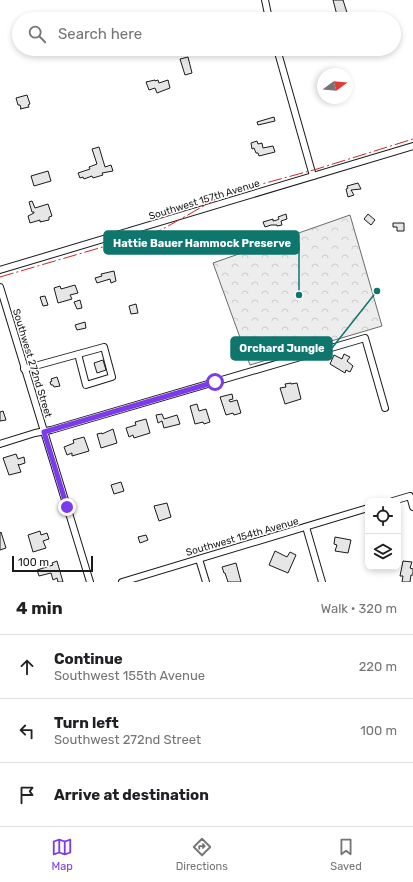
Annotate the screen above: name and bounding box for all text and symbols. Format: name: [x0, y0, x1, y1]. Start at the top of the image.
search box: [12, 12, 401, 56]
icon: search: [26, 23, 48, 45]
text: Search here: [58, 25, 142, 43]
north arrow: [317, 68, 353, 104]
street label: Southwest 157th Avenue: [147, 177, 262, 223]
callout: Hattie Bauer Hammock Preserve: [104, 231, 299, 254]
text: Hattie Bauer Hammock Preserve: [113, 237, 291, 250]
street label: Southwest 272nd Street: [10, 307, 54, 419]
callout: Orchard Jungle: [231, 337, 332, 360]
text: Orchard Jungle: [239, 342, 325, 355]
route start: [206, 373, 224, 391]
route end: [58, 498, 76, 516]
map controls: [365, 498, 401, 570]
button: locate: [365, 498, 401, 534]
street label: Southwest 154th Avenue: [185, 515, 300, 559]
button: layers: [365, 534, 401, 570]
scale bar: [12, 554, 93, 573]
text: 100 m: [18, 556, 49, 569]
text: 4 min: [16, 598, 63, 618]
text: Walk · 320 m: [321, 601, 397, 616]
text: Continue: [54, 650, 123, 668]
icon: ahead: [16, 656, 38, 678]
text: 220 m: [359, 659, 397, 674]
text: Southwest 155th Avenue: [54, 668, 205, 683]
text: Turn left: [54, 714, 119, 732]
icon: left: [16, 720, 38, 742]
text: 100 m: [360, 723, 397, 738]
text: Southwest 272nd Street: [54, 732, 201, 747]
icon: arrive: [16, 784, 38, 806]
text: Arrive at destination: [54, 786, 209, 804]
tab: Map: [51, 836, 73, 873]
tab: Directions: [176, 836, 228, 873]
tab: Saved: [330, 836, 362, 873]

